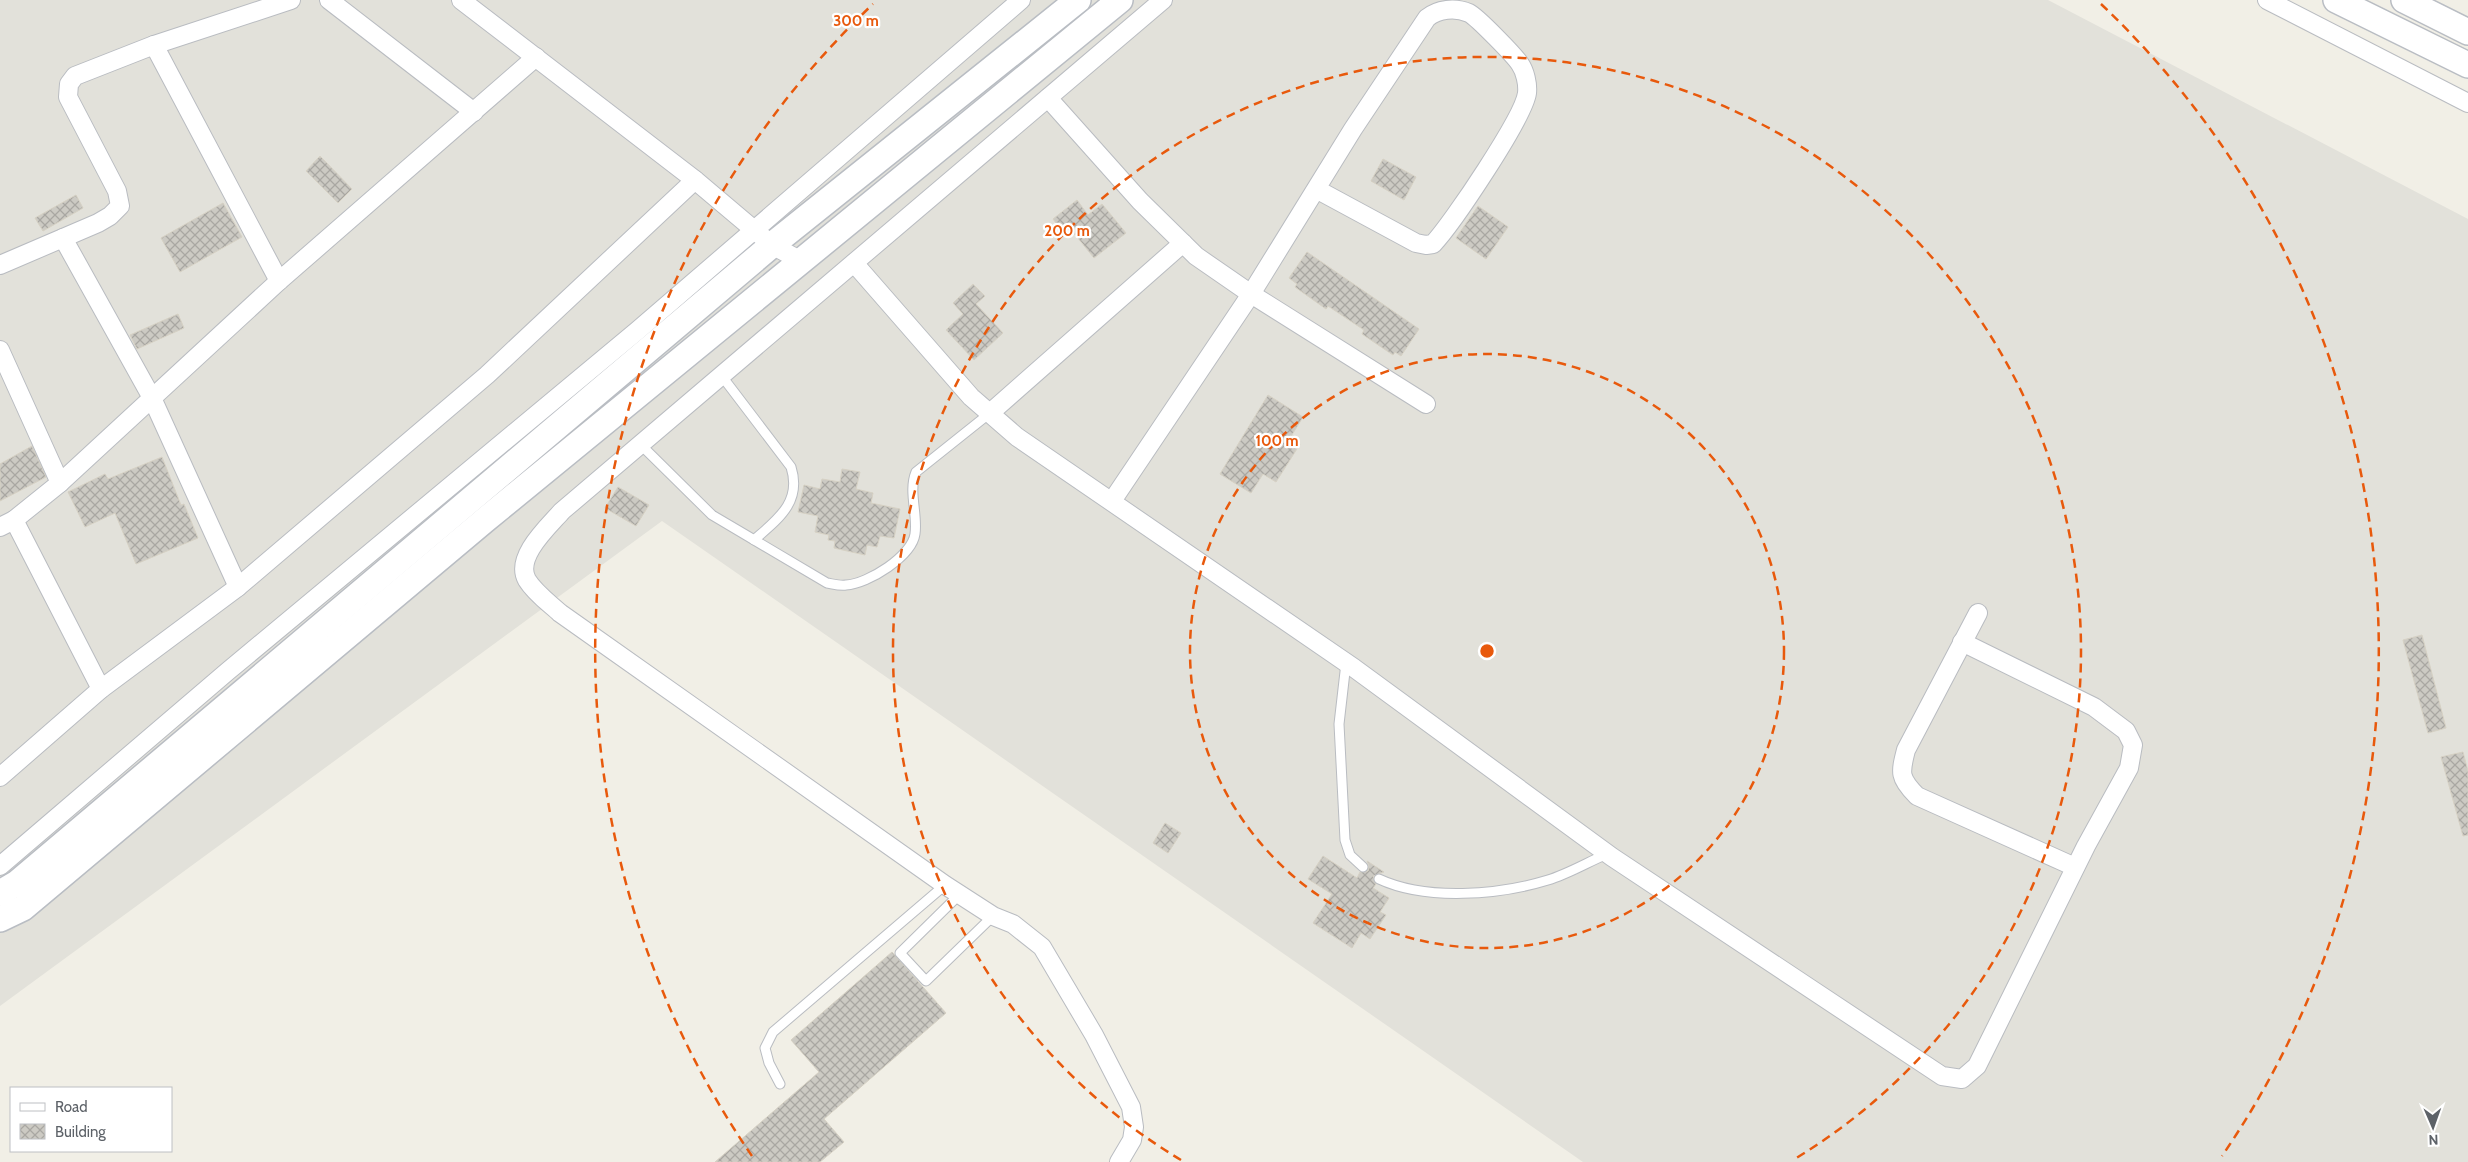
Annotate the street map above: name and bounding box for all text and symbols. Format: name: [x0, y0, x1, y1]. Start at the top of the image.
text: 300 m: [833, 12, 879, 30]
text: 200 m: [1044, 222, 1090, 240]
text: 100 m: [1255, 432, 1299, 450]
centre of rings: [1478, 642, 1496, 660]
legend: [10, 1087, 172, 1152]
text: Road: [55, 1098, 88, 1116]
north arrow: [2408, 1102, 2458, 1152]
text: Building: [55, 1123, 106, 1141]
text: N: [2428, 1131, 2439, 1149]

